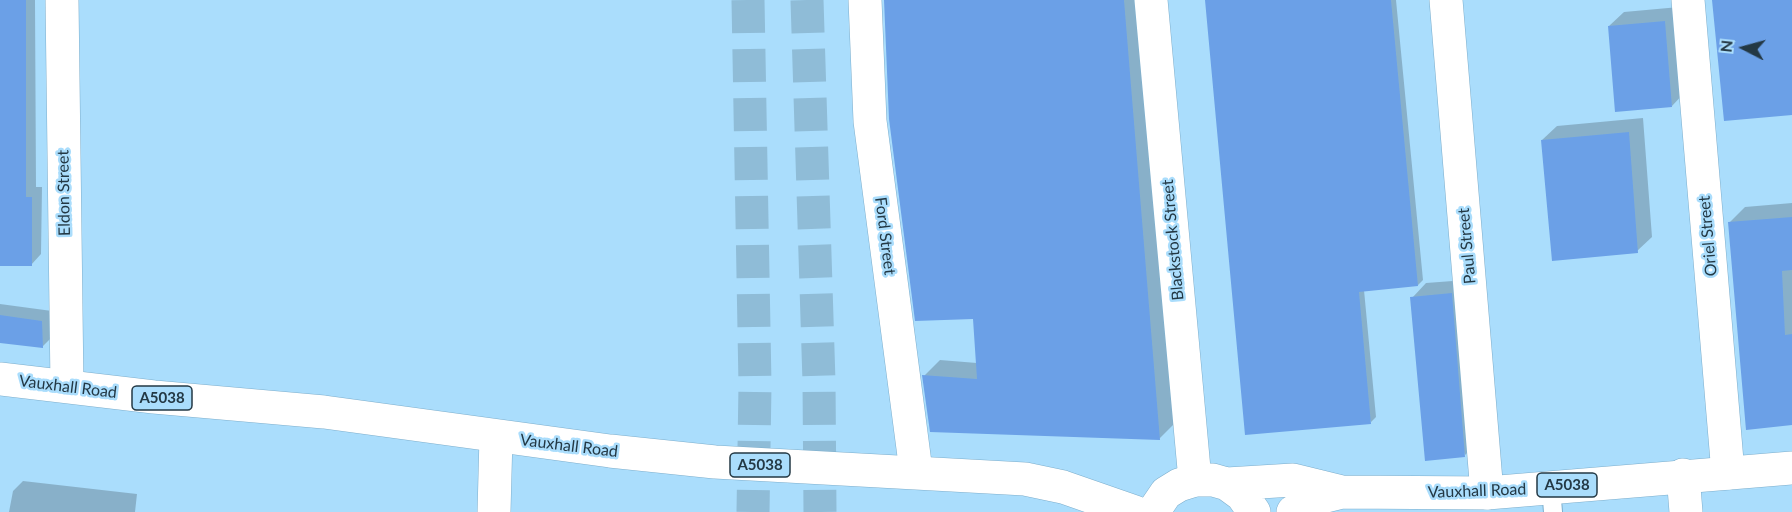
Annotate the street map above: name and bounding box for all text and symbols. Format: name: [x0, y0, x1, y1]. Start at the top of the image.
north arrow: [1714, 18, 1774, 78]
text: N: [1716, 39, 1736, 53]
street label: Eldon Street: [54, 150, 74, 236]
street label: Blackstock Street: [1158, 179, 1188, 301]
street label: Oriel Street: [1695, 195, 1721, 277]
street label: Ford Street: [871, 196, 899, 276]
street label: Paul Street: [1454, 207, 1480, 285]
street label: Vauxhall Road: [18, 371, 118, 403]
road number: A5038: [132, 386, 192, 410]
street label: Vauxhall Road: [519, 430, 619, 462]
road number: A5038: [730, 453, 790, 477]
road number: A5038: [1537, 473, 1597, 497]
street label: Vauxhall Road: [1427, 480, 1527, 502]

